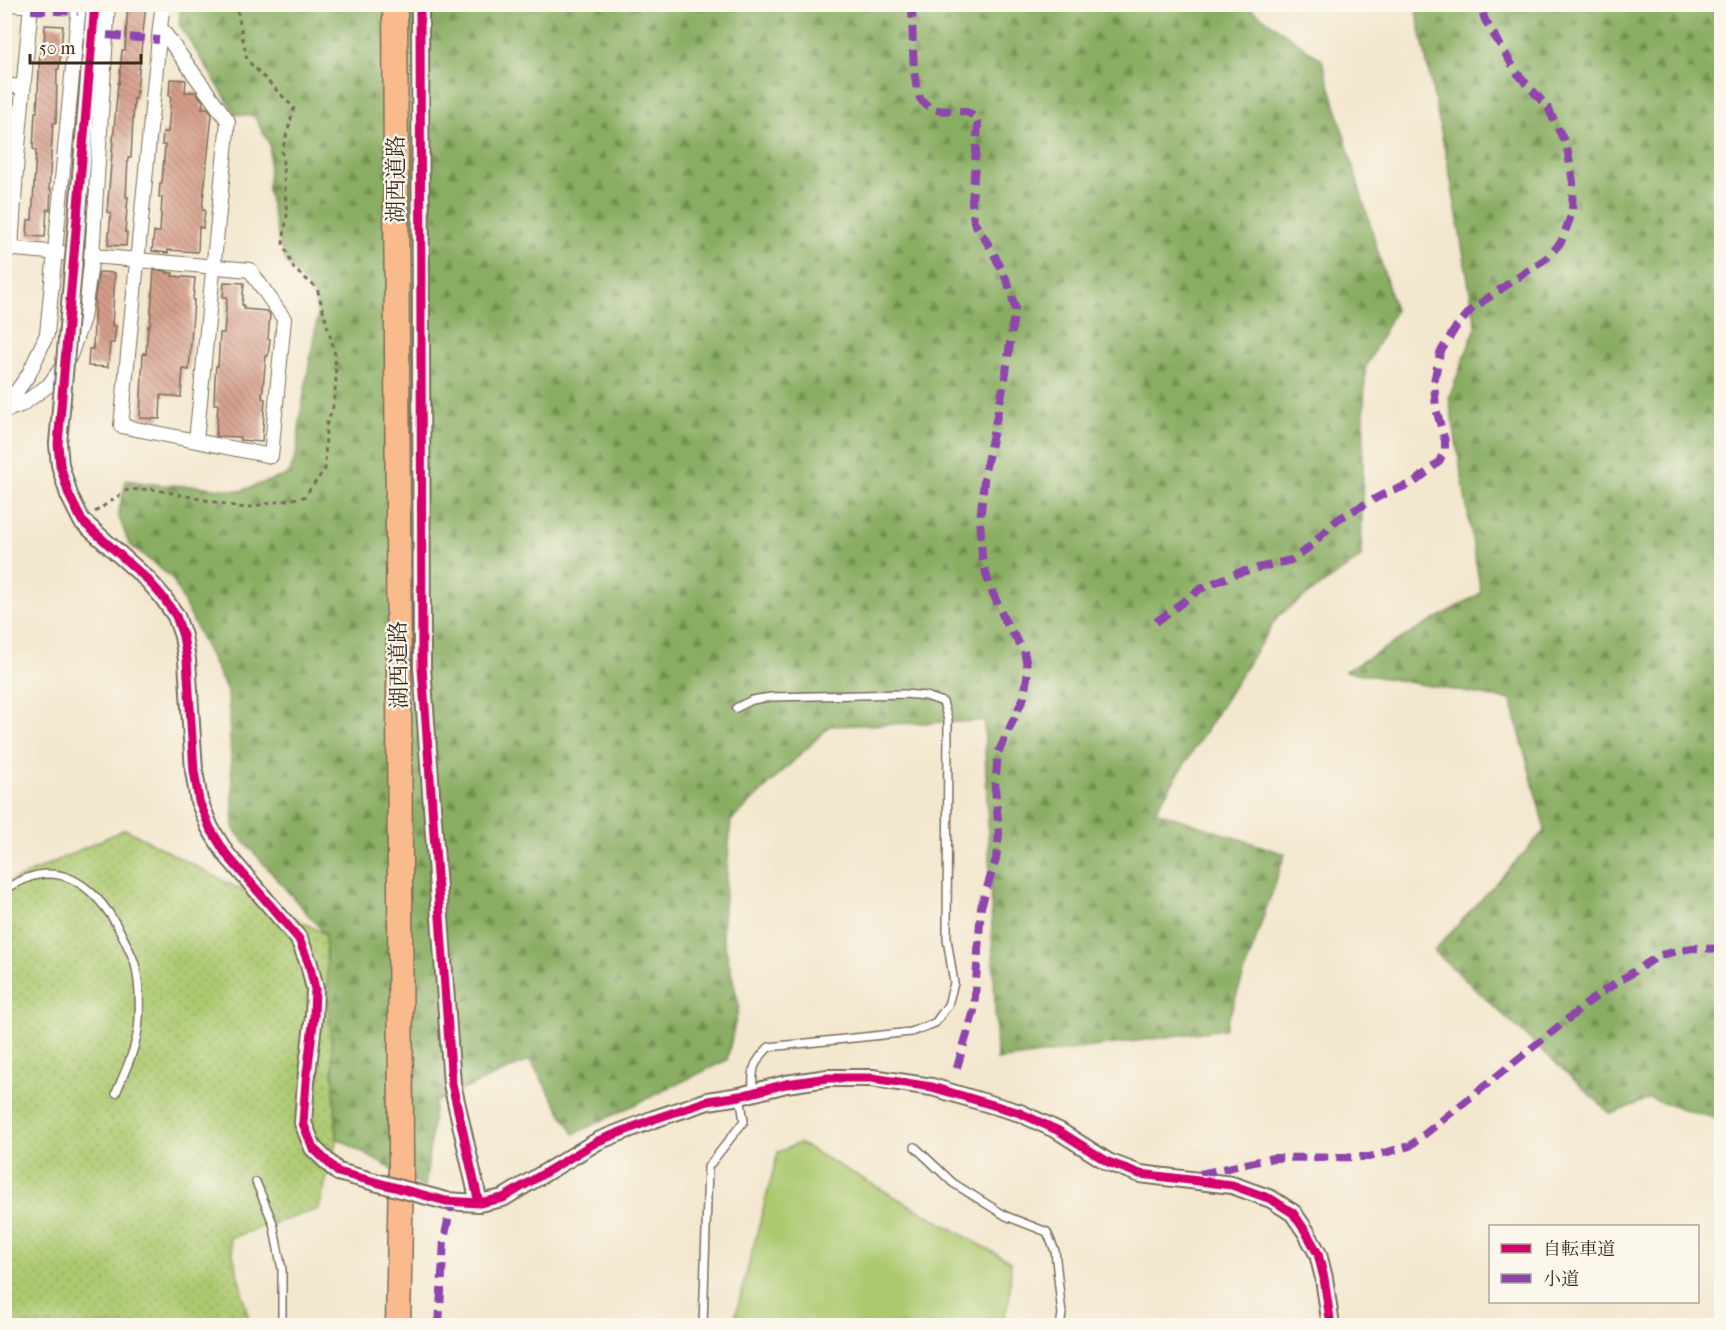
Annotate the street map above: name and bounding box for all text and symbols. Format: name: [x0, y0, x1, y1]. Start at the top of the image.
scale bar: [30, 27, 141, 65]
text: 50 m: [39, 38, 76, 59]
street label: 湖西道路: [383, 135, 409, 223]
street label: 湖西道路: [385, 621, 413, 709]
legend: [1489, 1225, 1699, 1303]
text: 自転車道: [1543, 1239, 1615, 1260]
text: 小道: [1543, 1269, 1579, 1290]

